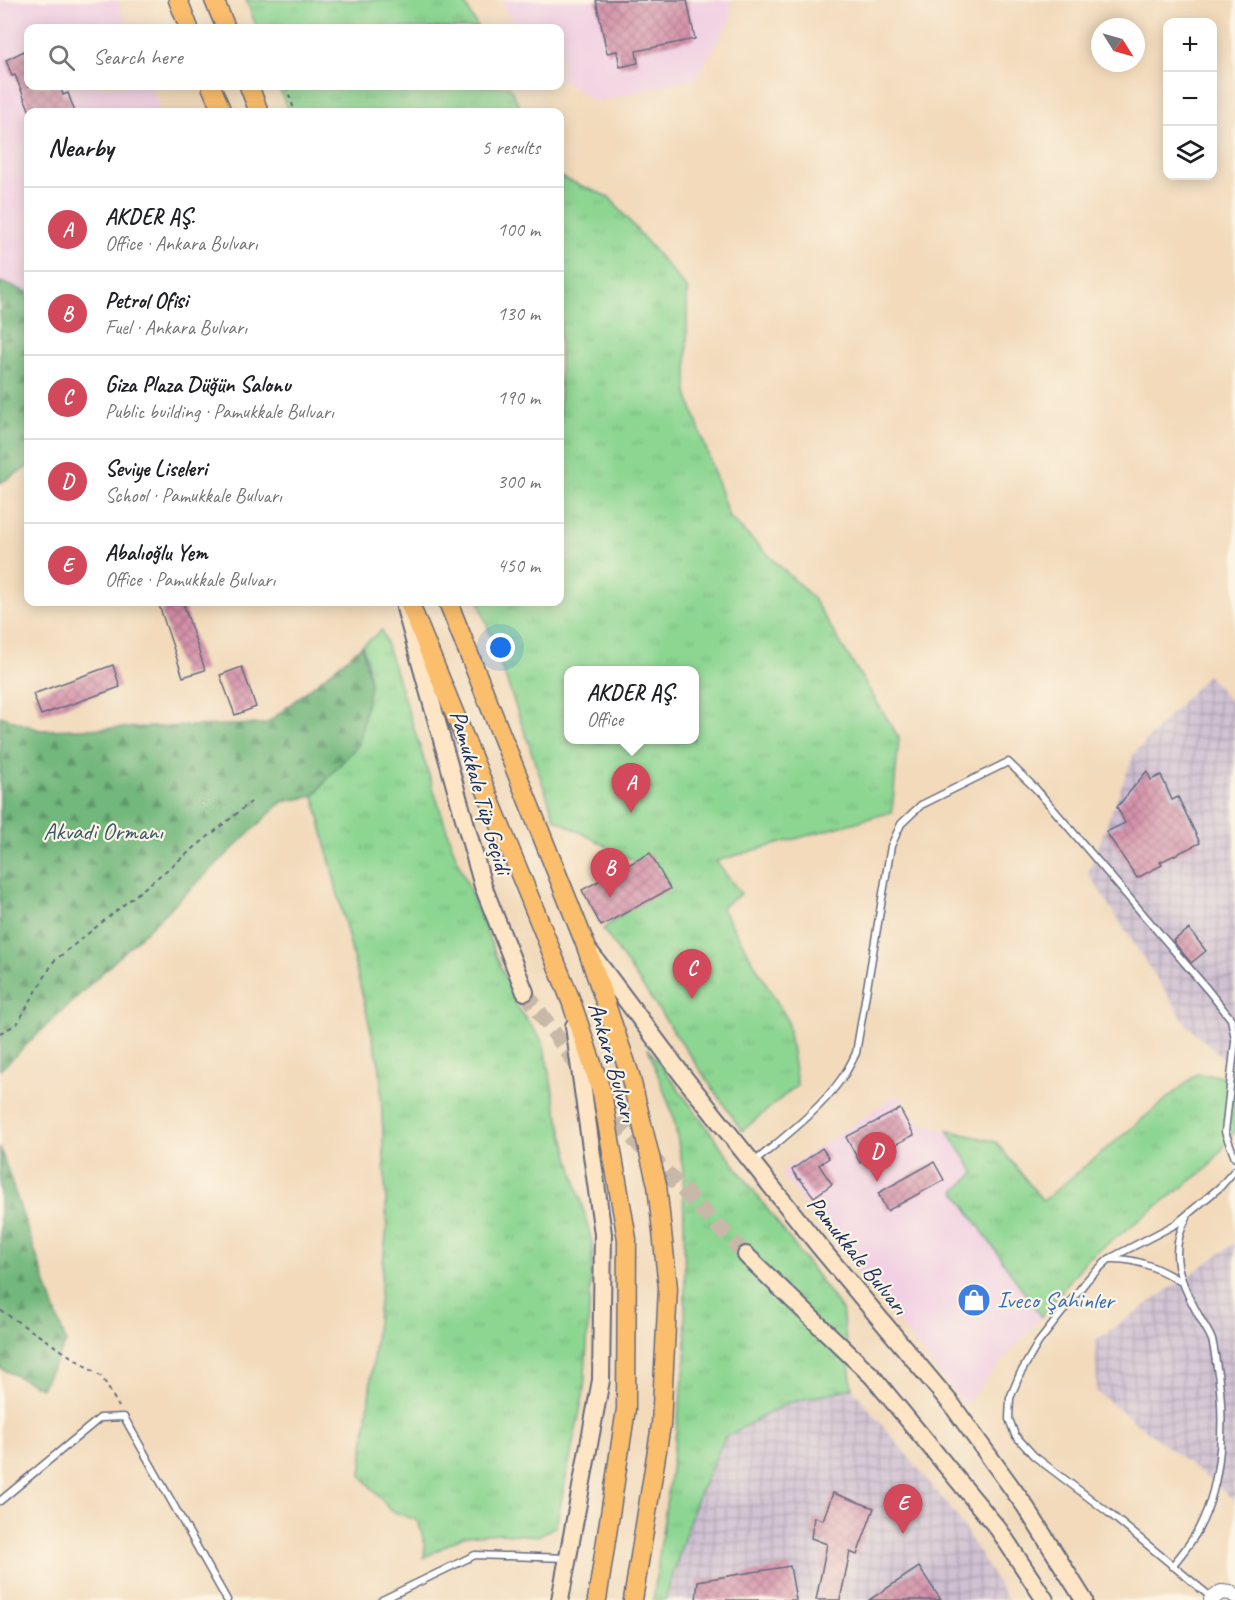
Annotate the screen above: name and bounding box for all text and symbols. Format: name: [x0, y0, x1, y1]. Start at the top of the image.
north arrow: [1091, 18, 1145, 72]
map controls: [1163, 18, 1217, 180]
button: +: [1163, 18, 1217, 72]
search box: [24, 24, 564, 90]
icon: search: [45, 41, 78, 74]
text: Search here: [93, 43, 183, 71]
button: −: [1163, 72, 1217, 126]
button: layers: [1163, 126, 1217, 180]
text: Nearby: [48, 131, 113, 164]
text: 5 results: [481, 135, 540, 160]
text: AKDER AŞ.: [105, 203, 195, 231]
text: A: [62, 217, 73, 242]
text: 100 m: [497, 217, 540, 242]
text: Office · Ankara Bulvarı: [105, 231, 257, 256]
text: Petrol Ofisi: [105, 287, 188, 315]
text: B: [62, 301, 73, 326]
text: 130 m: [497, 301, 540, 326]
text: Fuel · Ankara Bulvarı: [105, 315, 247, 340]
text: Giza Plaza Düğün Salonu: [105, 371, 290, 399]
text: C: [63, 385, 72, 410]
text: 190 m: [497, 385, 540, 410]
text: Public building · Pamukkale Bulvarı: [105, 399, 334, 424]
text: Seviye Liseleri: [105, 455, 207, 483]
text: D: [62, 469, 73, 494]
text: 300 m: [497, 469, 540, 494]
text: School · Pamukkale Bulvarı: [105, 483, 282, 508]
text: Abalıoğlu Yem: [105, 539, 207, 567]
text: E: [62, 553, 73, 578]
text: 450 m: [497, 553, 540, 578]
text: Office · Pamukkale Bulvarı: [105, 567, 275, 592]
your location: [486, 633, 515, 662]
popup: [564, 666, 699, 744]
text: AKDER AŞ.: [587, 679, 676, 707]
street label: Pamukkale Tüp Geçidi: [443, 707, 519, 880]
text: Office: [587, 707, 623, 732]
pin: A: [612, 764, 650, 813]
park label: Akvadi Ormanı: [43, 816, 164, 846]
pin: B: [590, 848, 630, 898]
pin: C: [672, 950, 712, 999]
street label: Ankara Bulvarı: [582, 999, 645, 1127]
pin: D: [858, 1132, 896, 1182]
street label: Pamukkale Bulvarı: [801, 1189, 916, 1322]
shop icon: Iveco Şahinler: [956, 1282, 992, 1318]
place label: Iveco Şahinler: [997, 1285, 1116, 1315]
pin: E: [884, 1484, 922, 1534]

